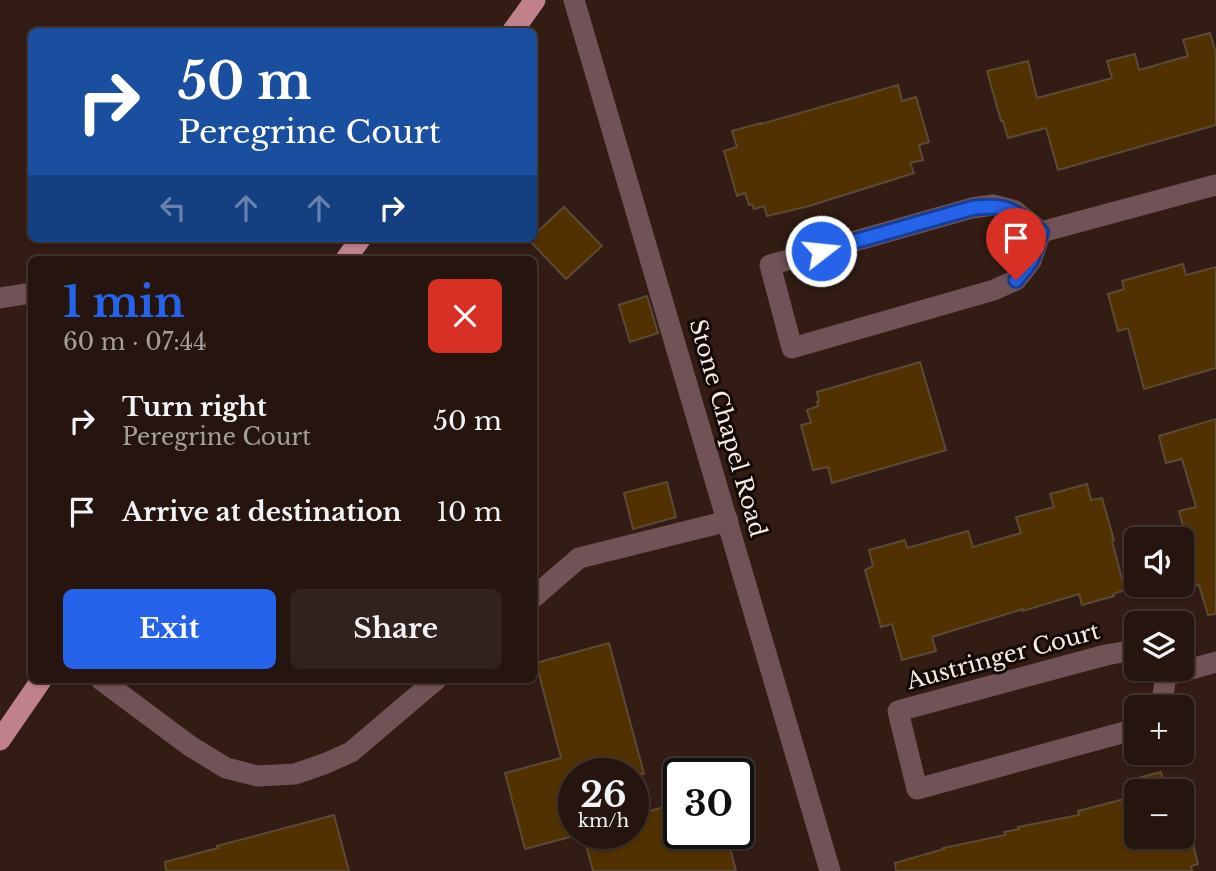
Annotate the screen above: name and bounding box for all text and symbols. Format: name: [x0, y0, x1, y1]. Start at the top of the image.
text: 50 m: [178, 51, 311, 112]
icon: right: [63, 56, 154, 147]
text: Peregrine Court: [178, 112, 441, 152]
icon: left: [154, 189, 192, 227]
icon: ahead: [227, 189, 265, 227]
icon: ahead: [300, 189, 338, 227]
icon: right: [373, 189, 411, 227]
pin: [986, 208, 1046, 280]
position arrow: [784, 214, 858, 288]
icon: arrive: [997, 219, 1035, 257]
text: 1 min: [63, 276, 185, 328]
button: close: [428, 279, 502, 353]
street label: Stone Chapel Road: [684, 316, 772, 540]
text: 60 m · 07:44: [63, 328, 207, 356]
text: Turn right: [122, 391, 267, 423]
icon: right: [63, 402, 101, 440]
text: 50 m: [433, 405, 502, 437]
text: Peregrine Court: [122, 423, 311, 451]
icon: arrive: [63, 493, 101, 531]
text: Arrive at destination: [122, 496, 402, 528]
text: 10 m: [436, 496, 502, 528]
map controls: [1124, 527, 1194, 849]
button: sound: [1124, 527, 1194, 597]
button: Exit: [63, 589, 276, 669]
button: Share: [290, 589, 502, 669]
button: layers: [1124, 611, 1194, 681]
street label: Austringer Court: [902, 617, 1103, 696]
button: +: [1124, 695, 1194, 765]
speed limit sign: 30: [663, 758, 754, 849]
text: 26: [580, 773, 627, 816]
button: −: [1124, 779, 1194, 849]
text: km/h: [578, 810, 629, 832]

